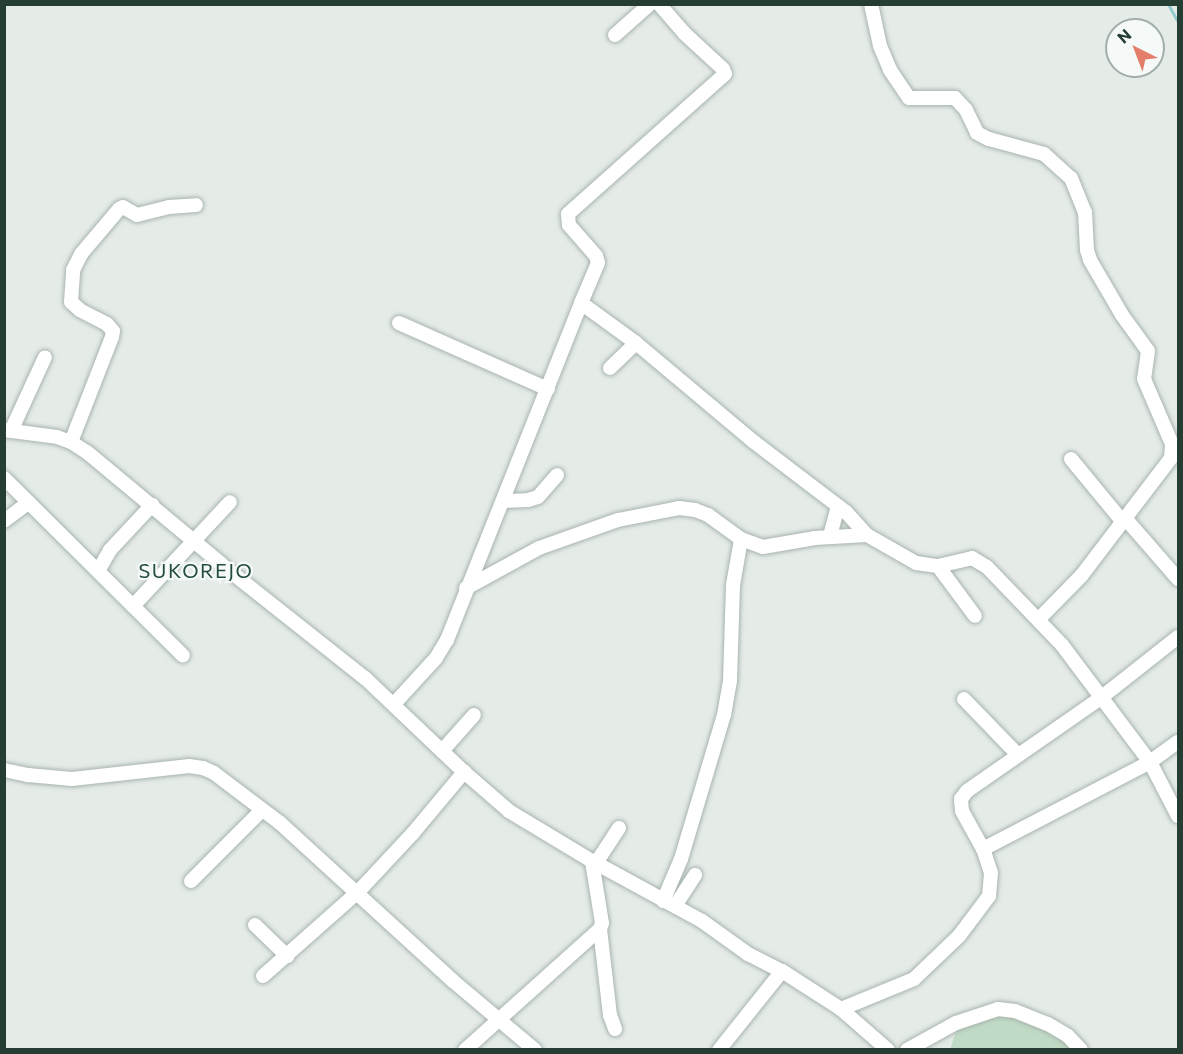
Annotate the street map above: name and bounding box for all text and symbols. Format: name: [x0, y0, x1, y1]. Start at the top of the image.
north arrow: [1105, 18, 1165, 78]
text: N: [1113, 25, 1135, 47]
district label: SUKOREJO: [139, 558, 253, 582]

